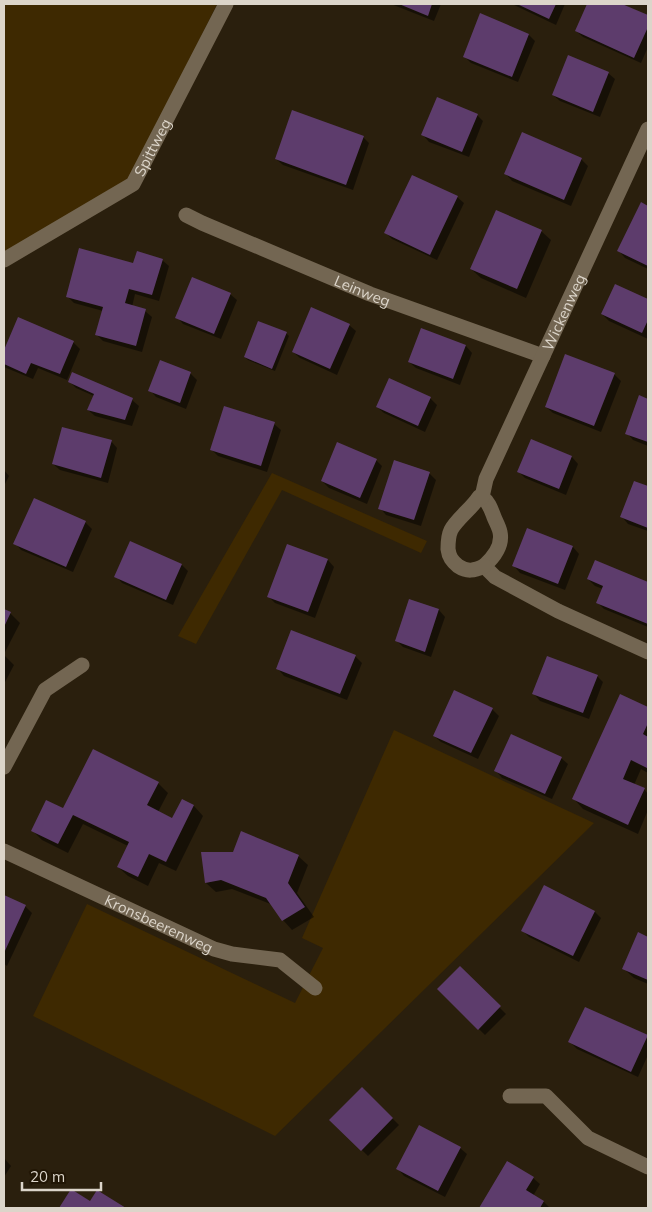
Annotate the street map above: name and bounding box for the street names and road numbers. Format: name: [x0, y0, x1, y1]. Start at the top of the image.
street label: Spittweg: [129, 115, 175, 179]
street label: Leinweg: [332, 271, 393, 310]
street label: Wickenweg: [537, 271, 589, 353]
street label: Kronsbeerenweg: [102, 890, 216, 957]

